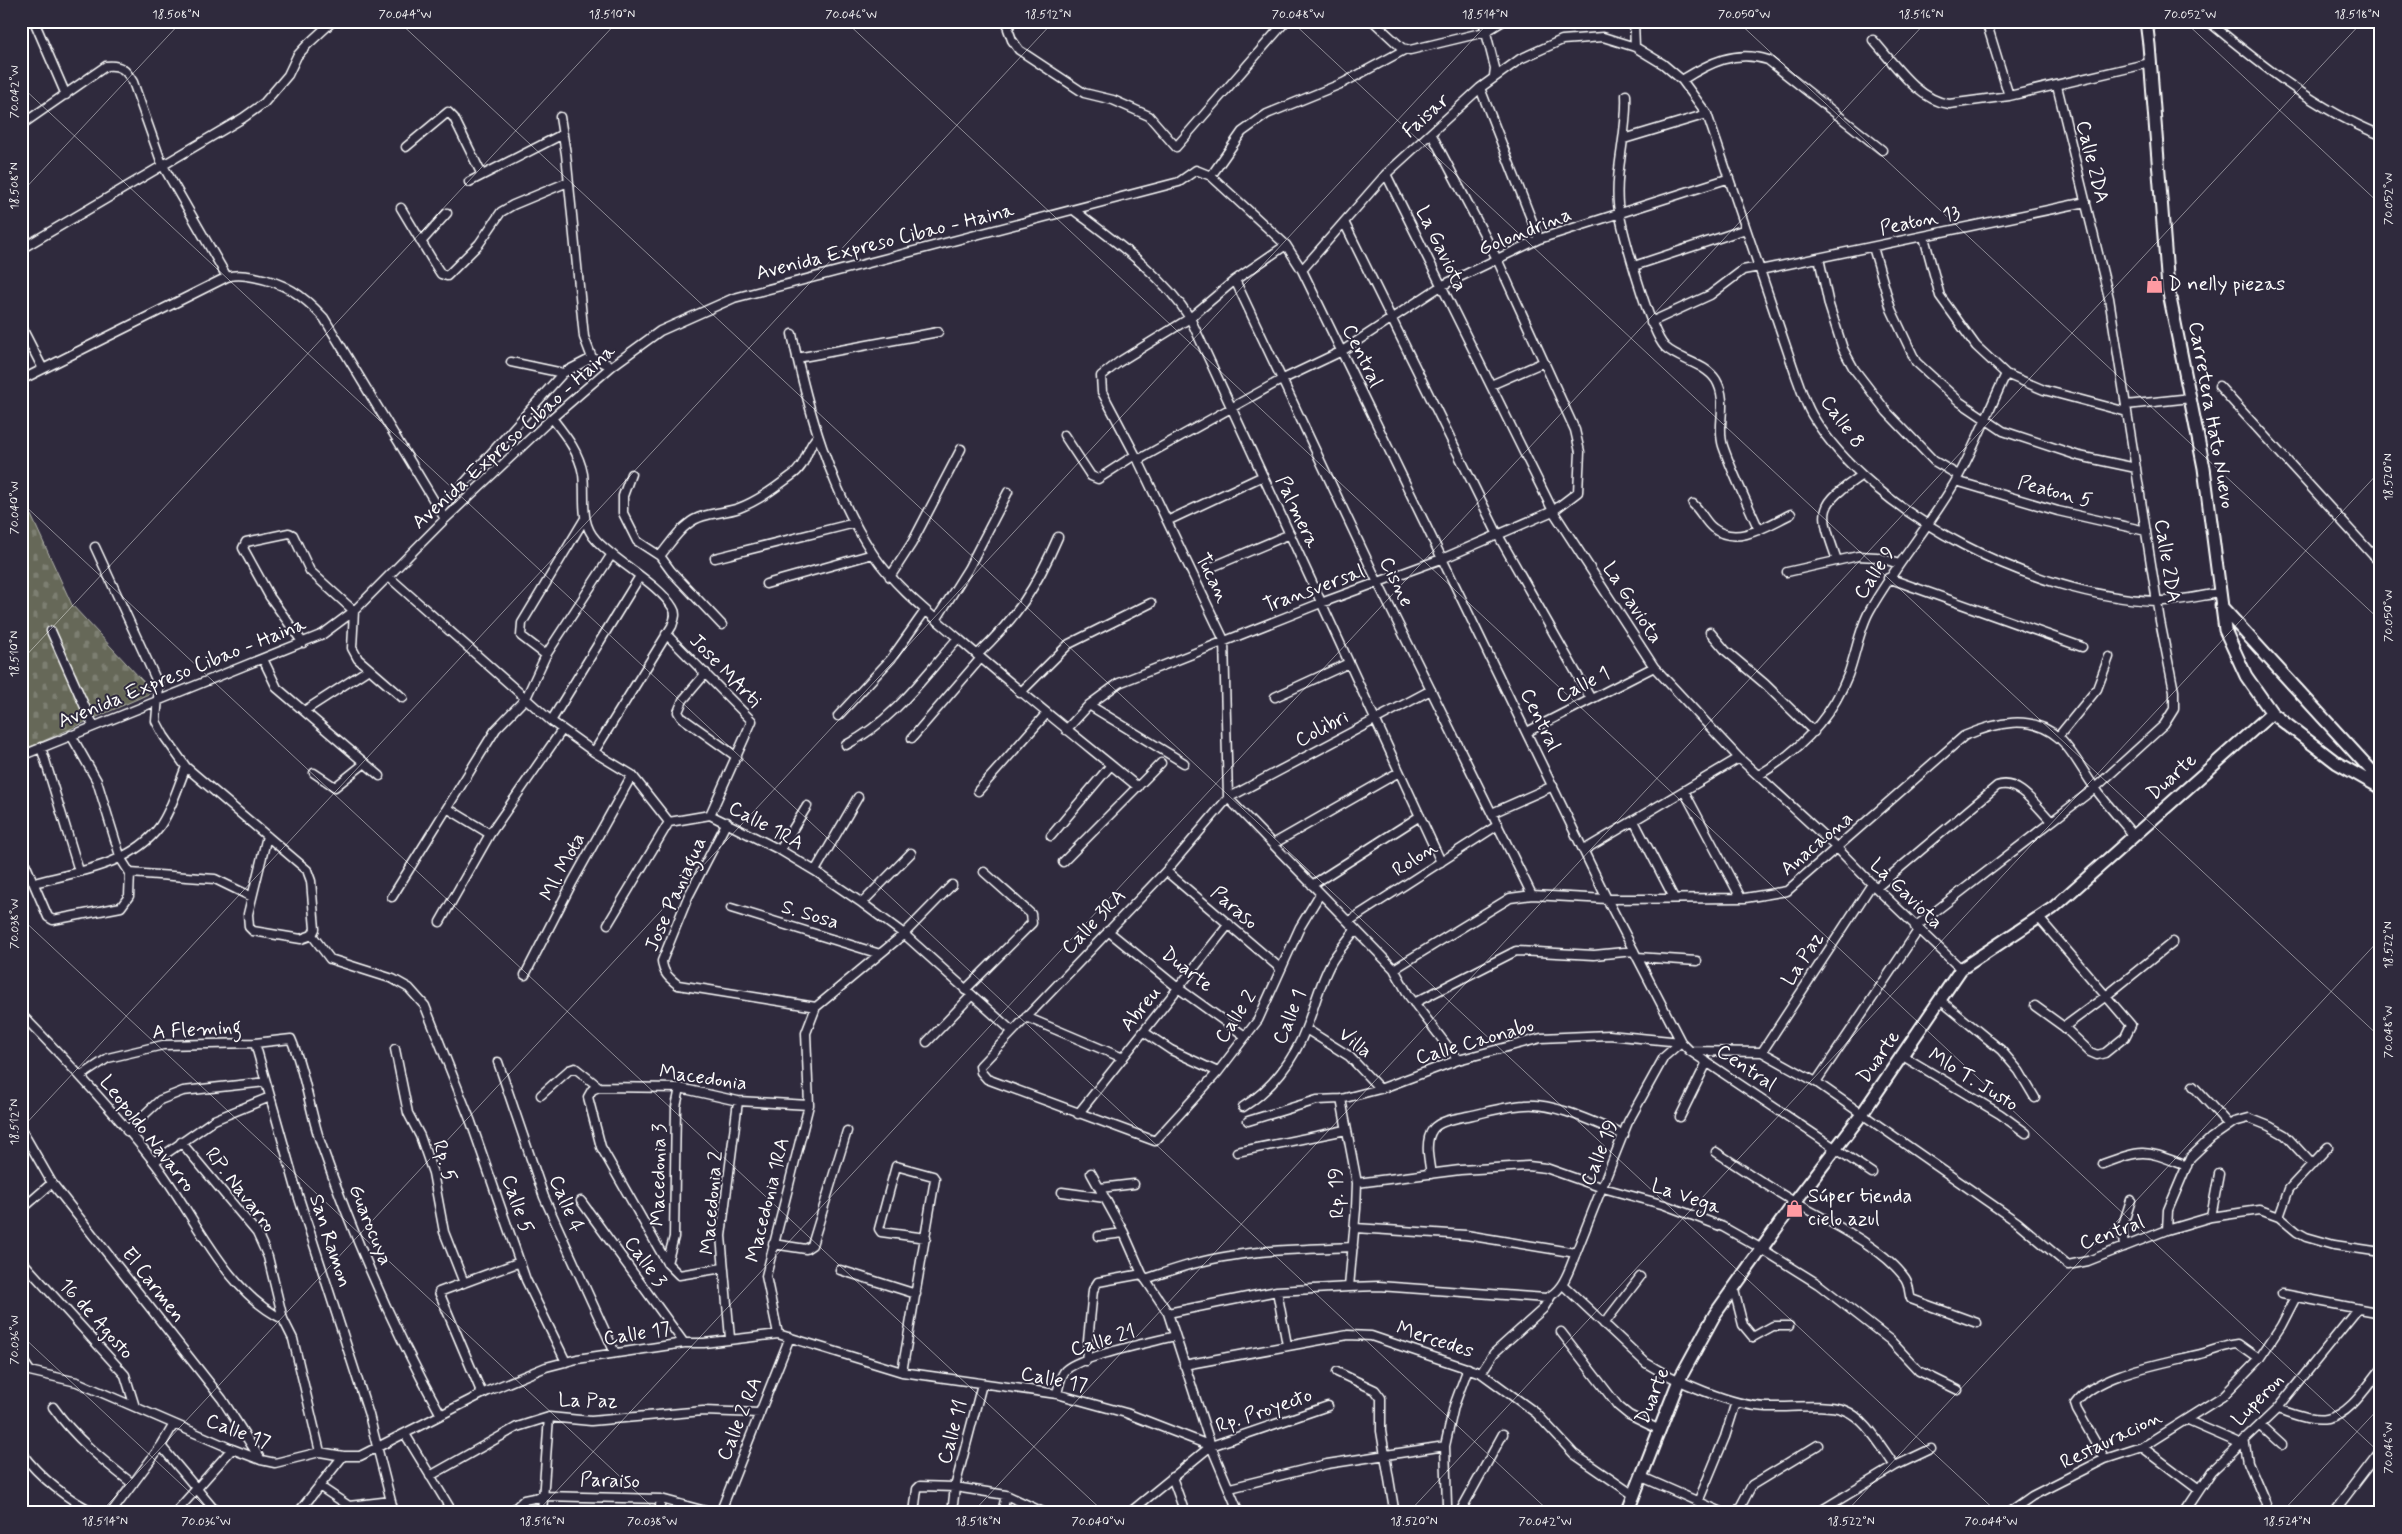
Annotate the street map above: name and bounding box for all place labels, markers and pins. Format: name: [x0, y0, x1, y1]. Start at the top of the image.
place label: D nelly piezas: [2168, 271, 2285, 298]
shop icon: D nelly piezas: [2144, 274, 2164, 294]
place label: Súper tienda cielo azul: [1808, 1183, 1912, 1233]
shop icon: Súper tienda cielo azul: [1784, 1198, 1804, 1218]

